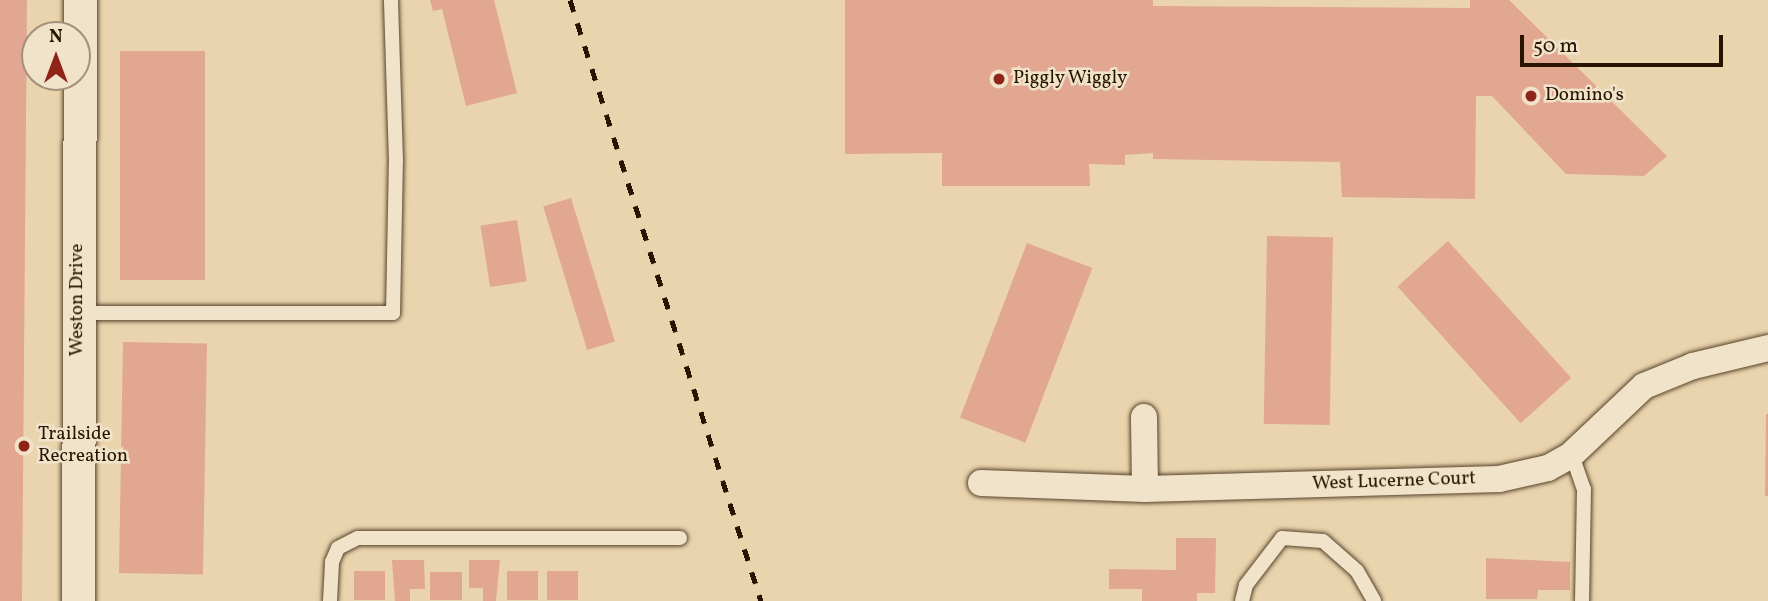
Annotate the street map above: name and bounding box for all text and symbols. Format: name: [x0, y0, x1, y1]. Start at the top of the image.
north arrow: [21, 21, 91, 91]
scale bar: [1523, 21, 1726, 65]
text: N: [49, 24, 63, 50]
text: 50 m: [1533, 32, 1578, 61]
place label: Piggly Wiggly: [1013, 68, 1129, 90]
marker: Piggly Wiggly: [991, 71, 1007, 87]
place label: Domino's: [1545, 85, 1624, 107]
marker: Domino's: [1523, 88, 1539, 104]
street label: Weston Drive: [67, 244, 89, 356]
place label: Trailside Recreation: [38, 424, 128, 468]
marker: Trailside Recreation: [16, 438, 32, 454]
street label: West Lucerne Court: [1312, 468, 1476, 496]

